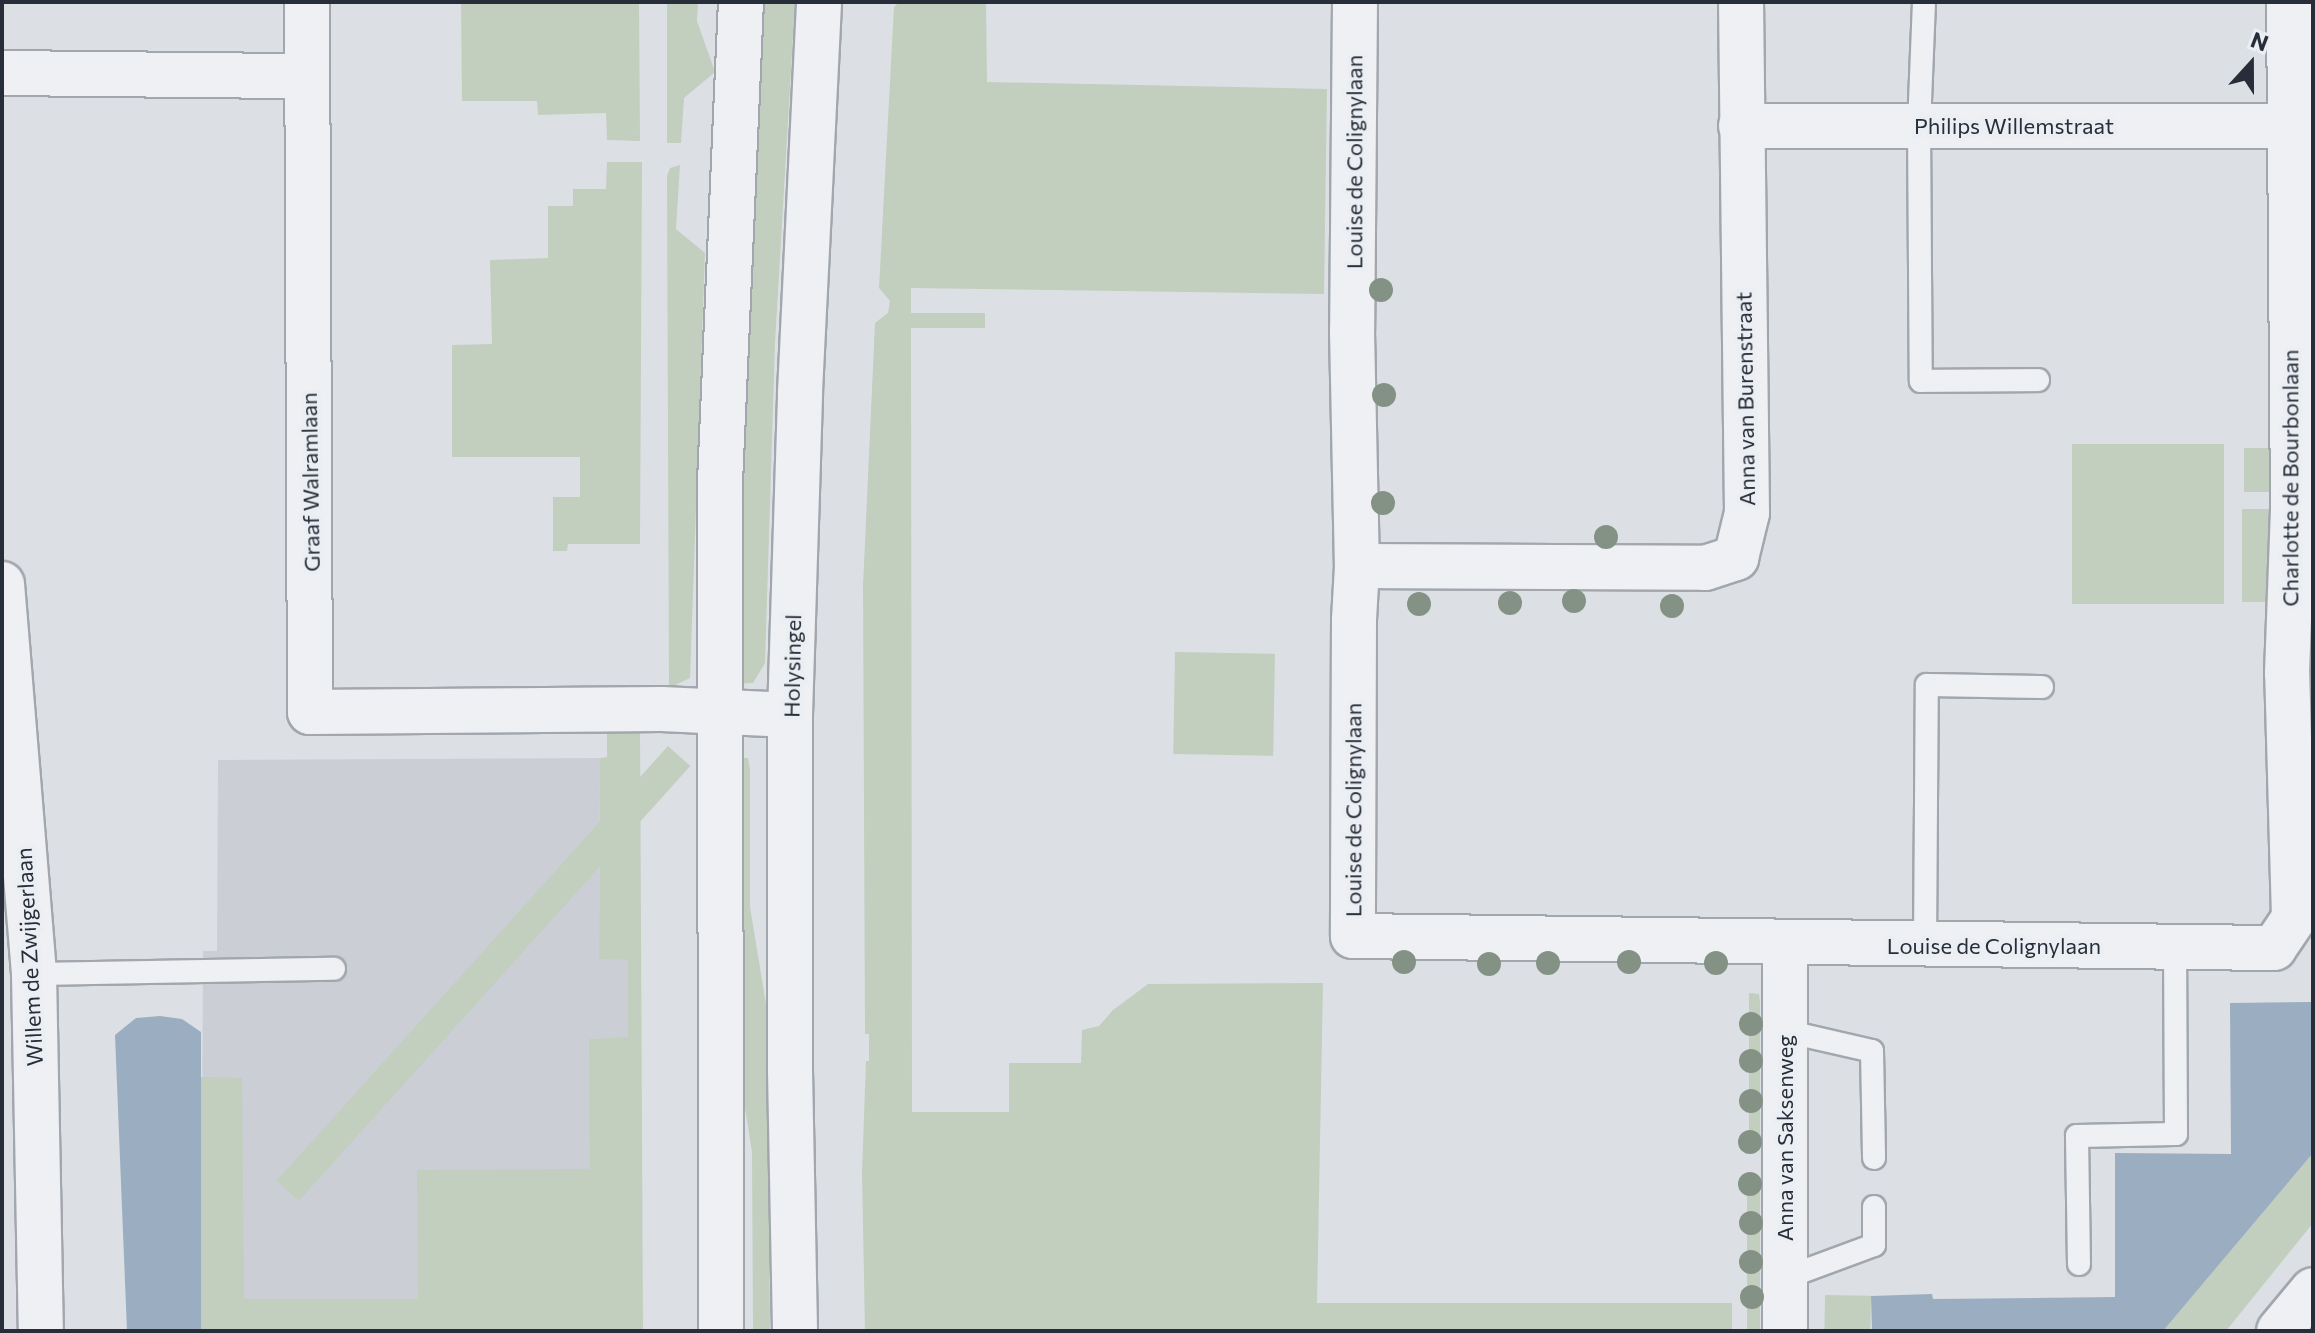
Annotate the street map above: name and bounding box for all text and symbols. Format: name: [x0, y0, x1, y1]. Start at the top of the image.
north arrow: [2211, 24, 2291, 104]
text: N: [2247, 26, 2272, 57]
street label: Louise de Colignylaan: [1341, 55, 1367, 269]
street label: Philips Willemstraat: [1914, 113, 2114, 139]
street label: Anna van Burenstraat: [1730, 292, 1760, 506]
street label: Charlotte de Bourbonlaan: [2277, 349, 2303, 607]
street label: Graaf Walramlaan: [295, 392, 325, 572]
street label: Holysingel: [778, 614, 806, 718]
street label: Louise de Colignylaan: [1340, 703, 1366, 917]
street label: Willem de Zwijgerlaan: [10, 847, 48, 1067]
street label: Louise de Colignylaan: [1887, 933, 2101, 959]
street label: Anna van Saksenweg: [1772, 1035, 1798, 1241]

